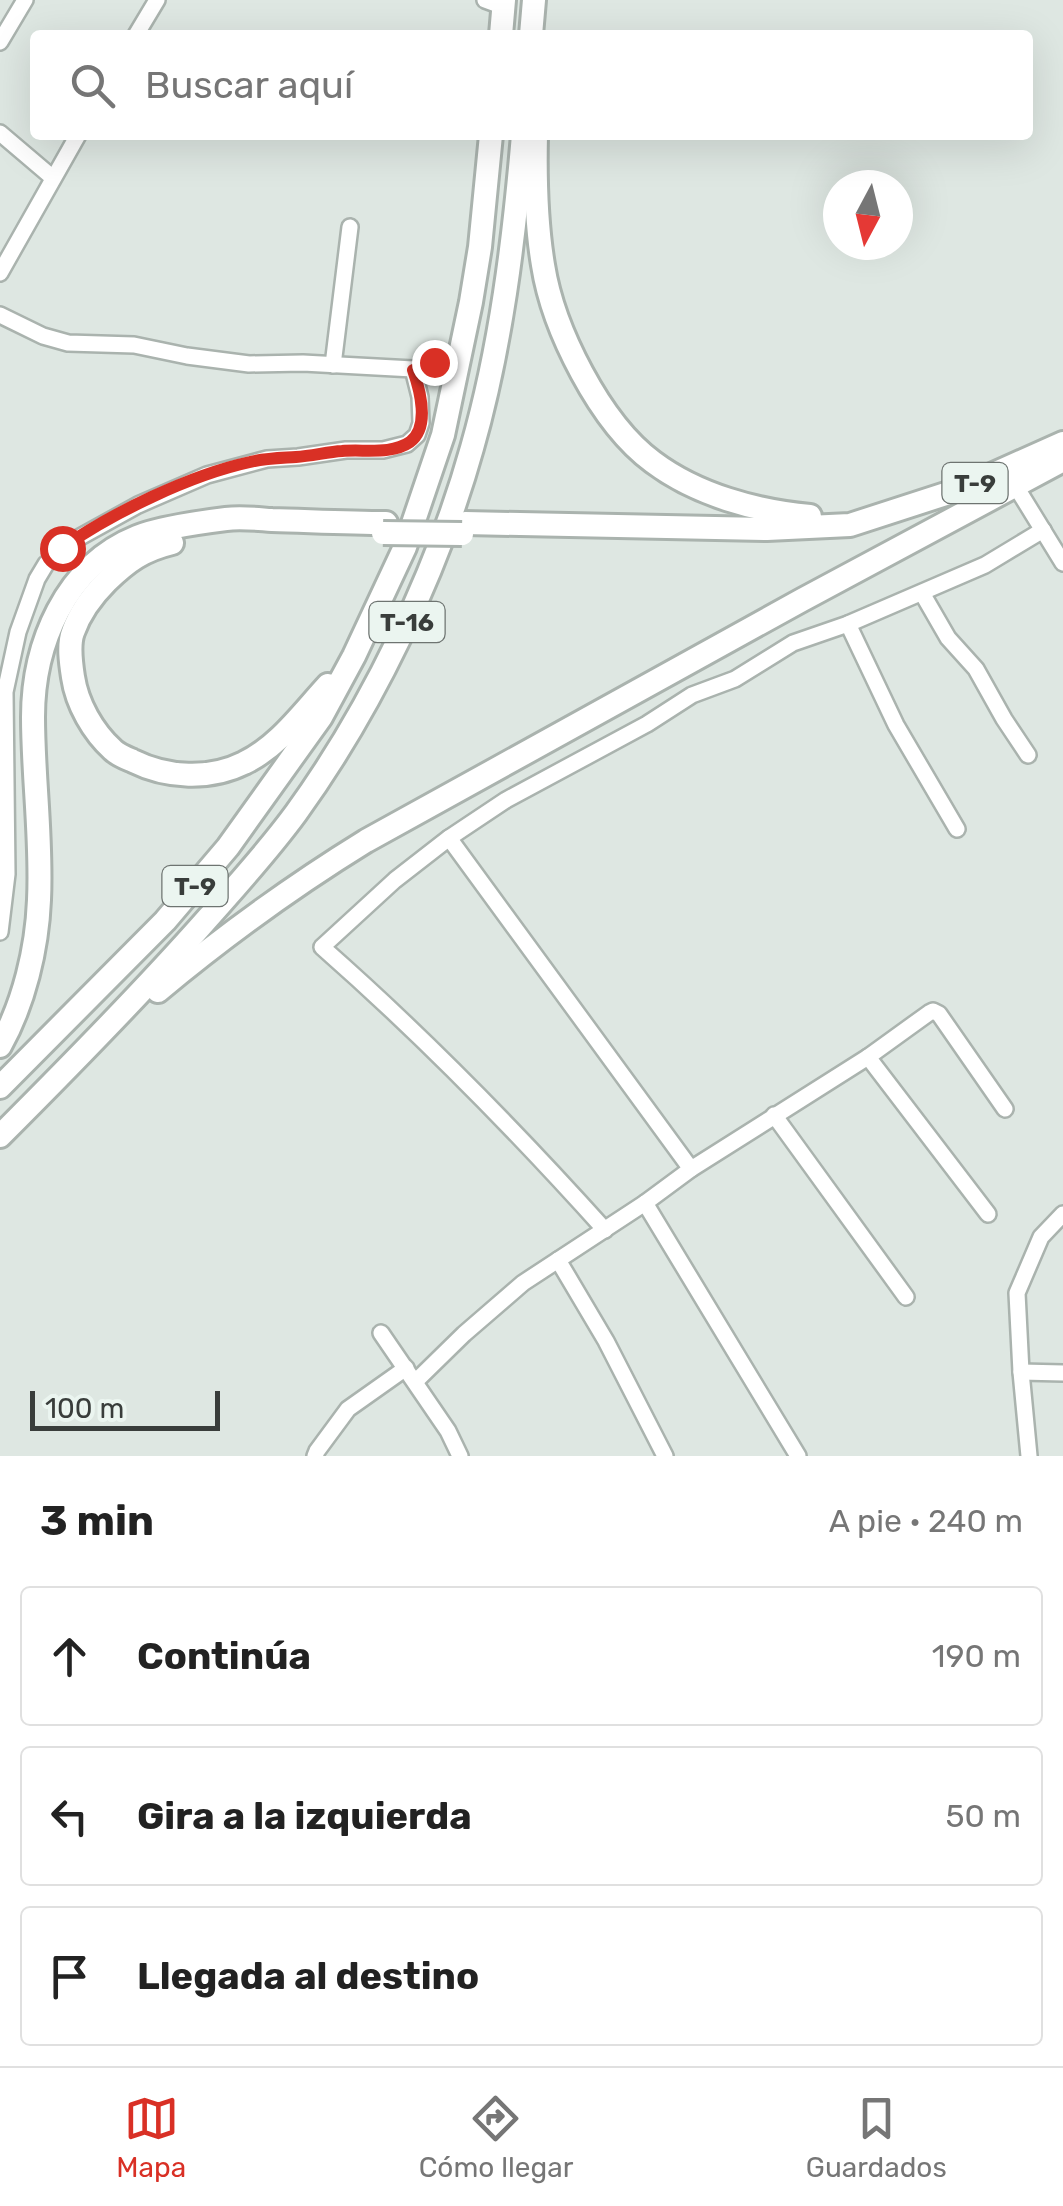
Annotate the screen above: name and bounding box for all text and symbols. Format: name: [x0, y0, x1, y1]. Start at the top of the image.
search box: [30, 30, 1033, 140]
icon: search: [65, 58, 120, 113]
text: Buscar aquí: [145, 62, 353, 108]
north arrow: [823, 170, 913, 260]
route end: [412, 340, 458, 386]
road number: T-9: [942, 463, 1008, 503]
route start: [40, 526, 86, 572]
road number: T-16: [370, 602, 444, 642]
road number: T-9: [162, 866, 228, 906]
scale bar: [30, 1386, 220, 1430]
text: 100 m: [45, 1392, 124, 1425]
text: 3 min: [40, 1496, 154, 1546]
text: A pie · 240 m: [829, 1502, 1023, 1540]
icon: ahead: [42, 1629, 97, 1684]
text: Continúa: [137, 1633, 311, 1679]
text: 190 m: [932, 1637, 1021, 1675]
icon: left: [42, 1789, 97, 1844]
text: Gira a la izquierda: [137, 1793, 472, 1839]
text: 50 m: [945, 1797, 1021, 1835]
icon: arrive: [42, 1949, 97, 2004]
text: Llegada al destino: [137, 1953, 479, 1999]
tab: Mapa: [116, 2091, 186, 2184]
tab: Cómo llegar: [419, 2091, 573, 2184]
tab: Guardados: [806, 2091, 947, 2184]

